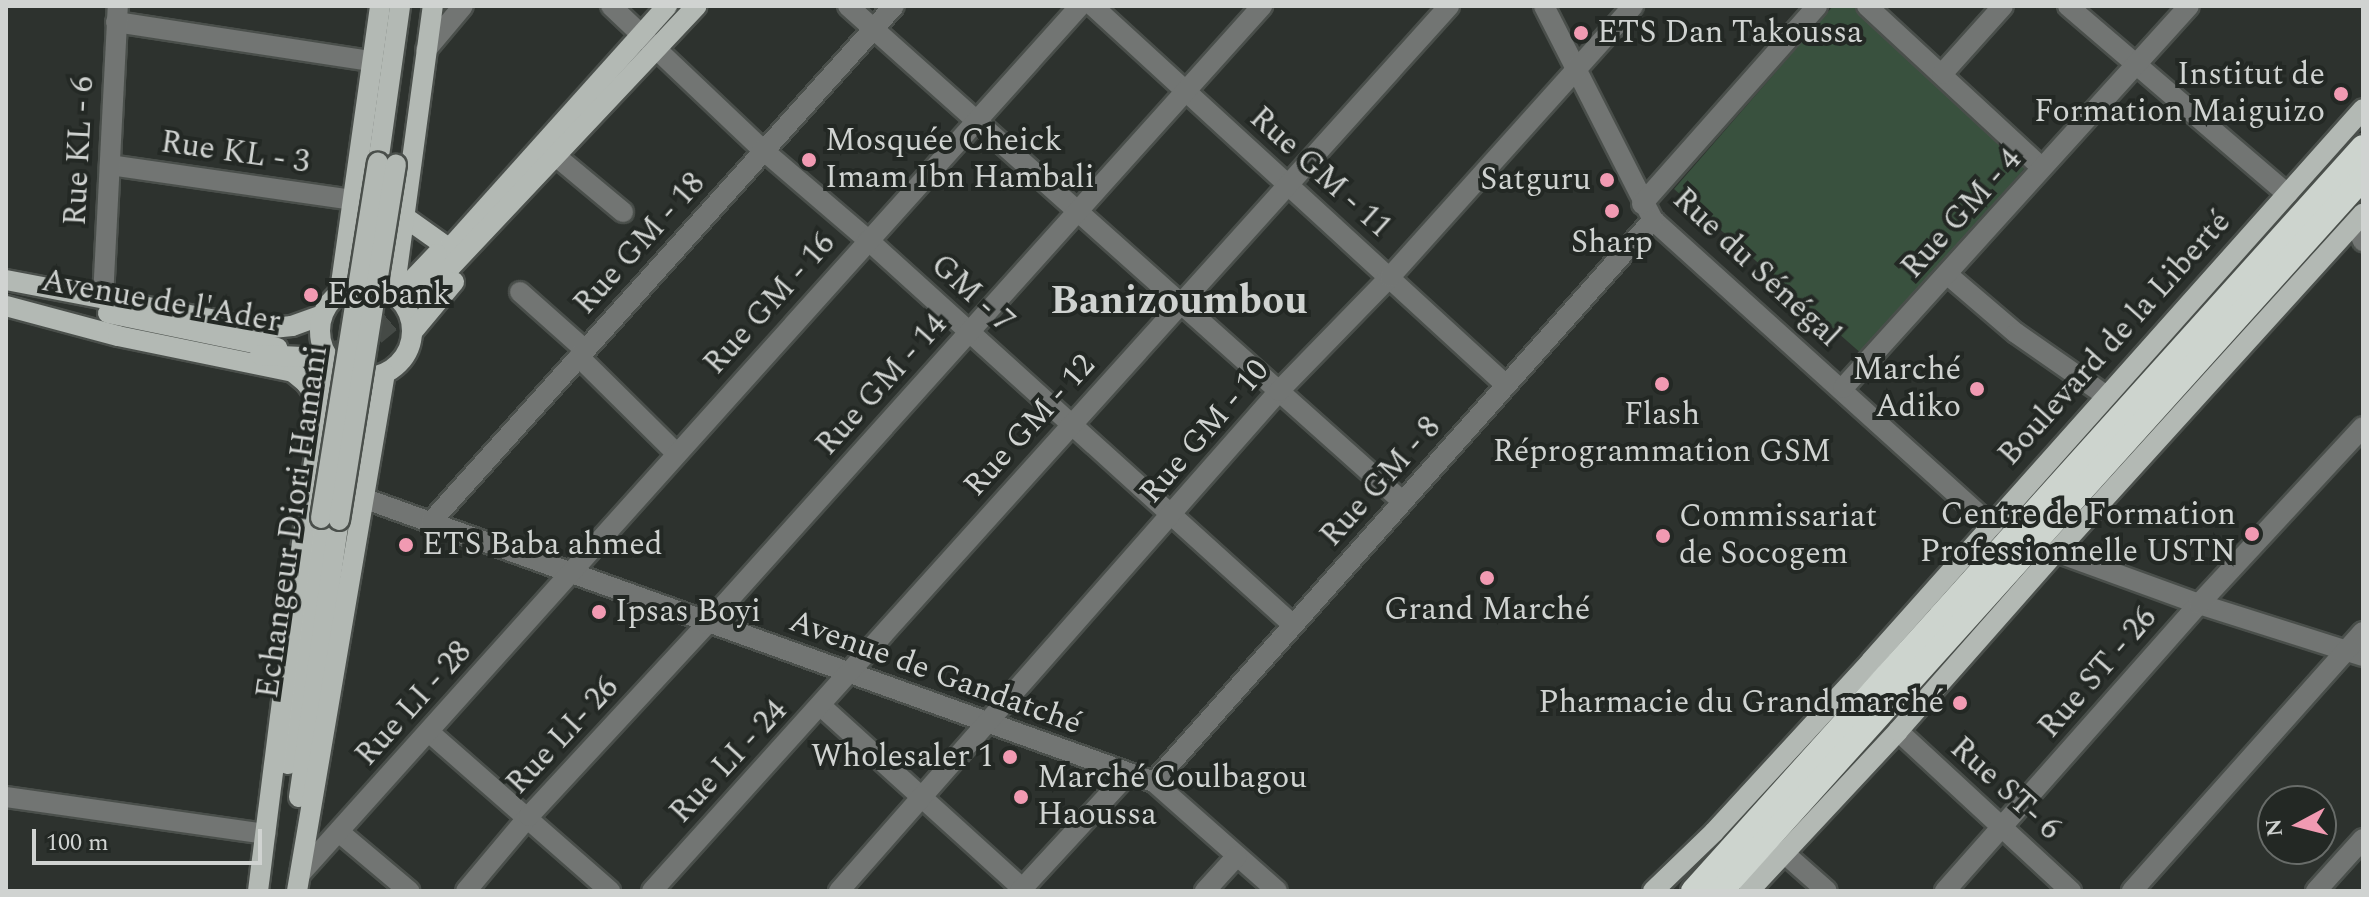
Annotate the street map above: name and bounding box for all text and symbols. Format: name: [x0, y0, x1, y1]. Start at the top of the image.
place label: ETS Dan Takoussa: [1597, 14, 1863, 52]
marker: ETS Dan Takoussa: [1572, 24, 1590, 42]
place label: Institut de Formation Maiguizo: [2034, 57, 2325, 132]
street label: Rue KL - 6: [57, 75, 103, 227]
marker: Institut de Formation Maiguizo: [2332, 85, 2350, 103]
street label: Rue GM - 11: [1241, 99, 1399, 247]
place label: Mosquée Cheick Imam Ibn Hambali: [825, 123, 1095, 198]
street label: Rue KL - 3: [158, 124, 312, 182]
street label: Rue GM - 4: [1894, 141, 2030, 287]
marker: Mosquée Cheick Imam Ibn Hambali: [800, 151, 818, 169]
place label: Satguru: [1480, 161, 1591, 199]
street label: Rue GM - 18: [566, 165, 714, 323]
marker: Satguru: [1598, 171, 1616, 189]
street label: Rue du Sénégal: [1664, 180, 1848, 356]
marker: Sharp: [1603, 202, 1621, 220]
street label: Boulevard de la Liberté: [1991, 204, 2239, 474]
place label: Sharp: [1571, 224, 1653, 262]
street label: Rue GM - 16: [696, 225, 844, 383]
street label: GM - 7: [922, 247, 1022, 341]
street label: Avenue de l'Ader: [39, 262, 283, 342]
place label: Ecobank: [327, 276, 451, 314]
district label: Banizoumbou: [1050, 278, 1308, 326]
marker: Ecobank: [302, 286, 320, 304]
street label: Rue GM - 14: [808, 306, 956, 464]
street label: Echangeur Diori Hamani: [249, 343, 337, 701]
street label: Rue GM - 12: [956, 347, 1104, 505]
street label: Rue GM - 10: [1132, 352, 1278, 512]
place label: Marché Adiko: [1853, 352, 1961, 427]
marker: Flash Réprogrammation GSM: [1653, 375, 1671, 393]
marker: Marché Adiko: [1968, 380, 1986, 398]
place label: Flash Réprogrammation GSM: [1493, 397, 1831, 472]
street label: Rue GM - 8: [1313, 409, 1449, 555]
place label: Centre de Formation Professionnelle USTN: [1920, 497, 2236, 572]
place label: Commissariat de Socogem: [1679, 499, 1877, 574]
marker: Centre de Formation Professionnelle USTN: [2243, 525, 2261, 543]
place label: ETS Baba ahmed: [422, 526, 663, 564]
marker: Commissariat de Socogem: [1654, 527, 1672, 545]
marker: ETS Baba ahmed: [397, 536, 415, 554]
marker: Grand Marché: [1478, 569, 1496, 587]
place label: Grand Marché: [1384, 591, 1590, 629]
place label: Ipsas Boyi: [615, 593, 761, 631]
street label: Rue ST - 26: [2031, 600, 2165, 746]
street label: Avenue de Gandatché: [784, 602, 1086, 744]
marker: Ipsas Boyi: [590, 603, 608, 621]
street label: Rue LI - 28: [348, 634, 480, 774]
street label: Rue LI- 26: [499, 669, 627, 803]
place label: Pharmacie du Grand marché: [1538, 684, 1944, 722]
street label: Rue LI - 24: [662, 692, 796, 832]
marker: Pharmacie du Grand marché: [1951, 694, 1969, 712]
street label: Rue ST- 6: [1942, 729, 2068, 849]
place label: Wholesaler 1: [811, 738, 994, 776]
marker: Wholesaler 1: [1001, 748, 1019, 766]
place label: Marché Coulbagou Haoussa: [1037, 760, 1307, 835]
north arrow: [2257, 785, 2337, 865]
marker: Marché Coulbagou Haoussa: [1012, 788, 1030, 806]
scale bar: [36, 813, 266, 863]
text: N: [2257, 817, 2292, 839]
text: 100 m: [46, 825, 109, 861]

